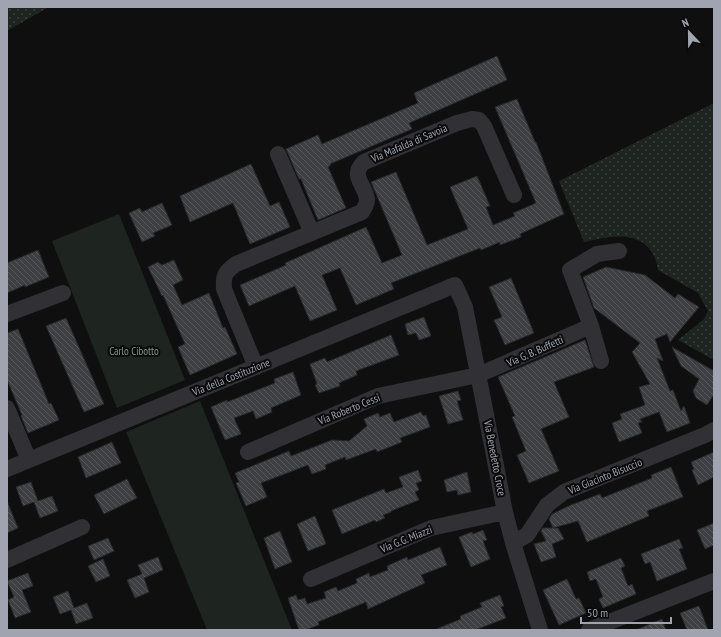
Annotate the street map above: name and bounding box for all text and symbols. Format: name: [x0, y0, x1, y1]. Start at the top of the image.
north arrow: [669, 12, 709, 52]
text: N: [680, 15, 691, 30]
street label: Via Mafalda di Savoia: [368, 121, 449, 166]
street label: Via G. B. Buffetti: [504, 332, 565, 370]
park label: Carlo Cibotto: [109, 344, 159, 358]
street label: Via della Costituzione: [189, 355, 272, 399]
street label: Via Roberto Cessi: [315, 390, 382, 428]
street label: Via Benedetto Croce: [481, 418, 509, 497]
street label: Via Giacinto Bisuccio: [565, 455, 644, 498]
street label: Via G.G. Miazzi: [377, 522, 434, 556]
scale bar: [581, 599, 671, 625]
text: 50 m: [587, 605, 608, 620]

